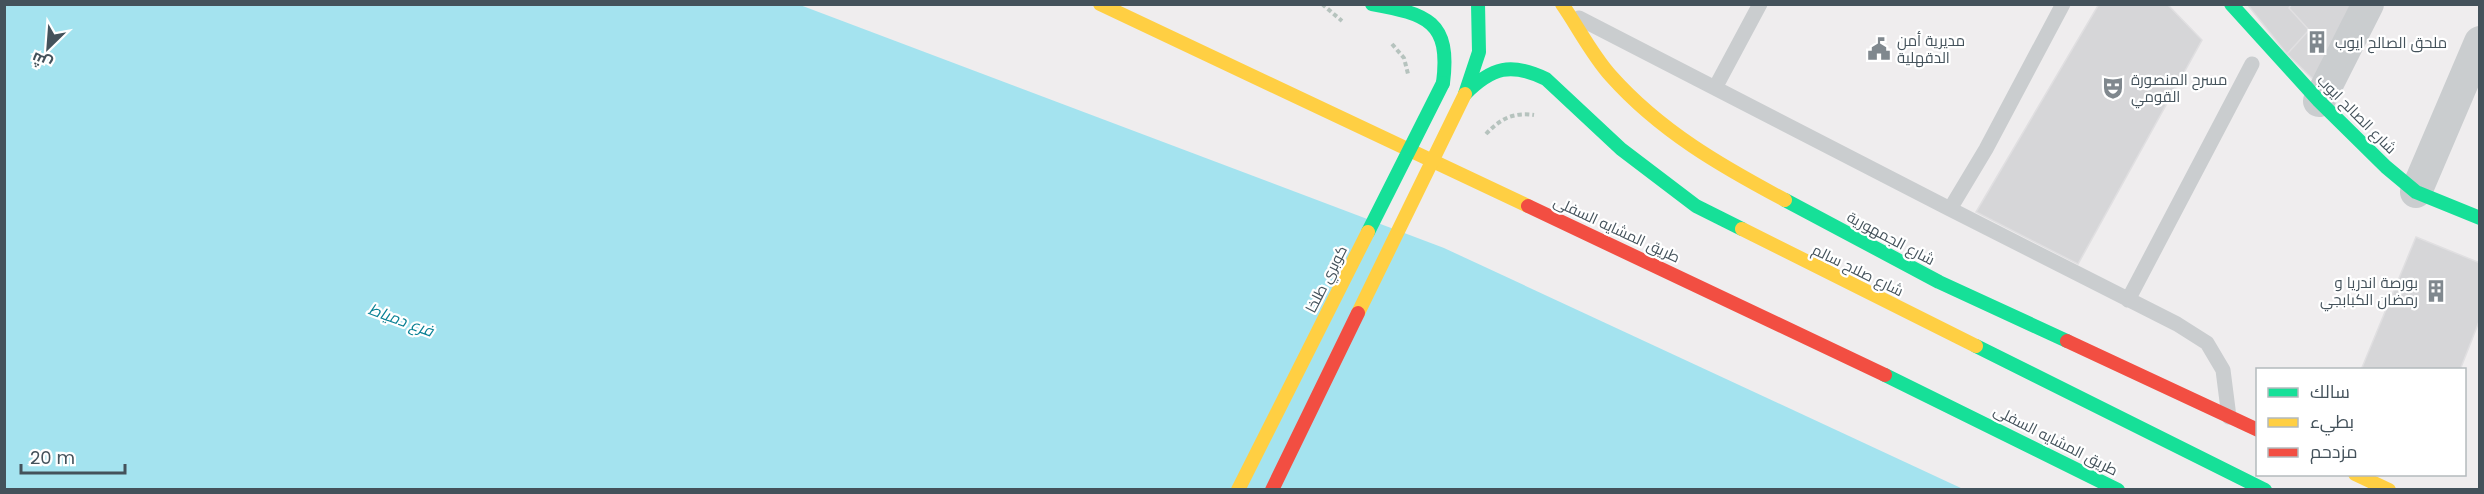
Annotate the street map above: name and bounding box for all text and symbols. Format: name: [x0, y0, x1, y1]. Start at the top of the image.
north arrow: [18, 18, 78, 78]
building icon: ملحق الصالح ايوب: [2304, 29, 2330, 55]
place label: مديرية أمن الدقهلية: [1897, 30, 1965, 68]
place label: ملحق الصالح ايوب: [2335, 32, 2447, 54]
public building icon: مديرية أمن الدقهلية: [1866, 36, 1892, 62]
text: ش: [28, 46, 56, 76]
place label: مسرح المنصورة القومي: [2131, 69, 2227, 109]
street label: شارع الصالح ايوب: [2312, 70, 2401, 159]
theatre icon: مسرح المنصورة القومي: [2100, 75, 2126, 101]
street label: طريق المشايه السفلى: [1550, 191, 1684, 267]
street label: شارع الجمهورية: [1843, 206, 1939, 271]
street label: شارع صلاح سالم: [1808, 239, 1907, 302]
street label: كوبري طلخا: [1300, 242, 1354, 317]
place label: بورصة اندريا و رمضان الكبابجي: [2320, 272, 2418, 312]
building icon: بورصة اندريا و رمضان الكبابجي: [2423, 278, 2449, 304]
water label: فرع دمياط: [365, 298, 438, 343]
legend: [2256, 368, 2466, 476]
text: سالك: [2310, 379, 2350, 404]
street label: طريق المشايه السفلى: [1990, 400, 2122, 480]
text: بطيء: [2310, 409, 2354, 436]
scale bar: [21, 437, 124, 475]
text: مزدحم: [2310, 439, 2358, 464]
text: 20 m: [30, 445, 75, 470]

